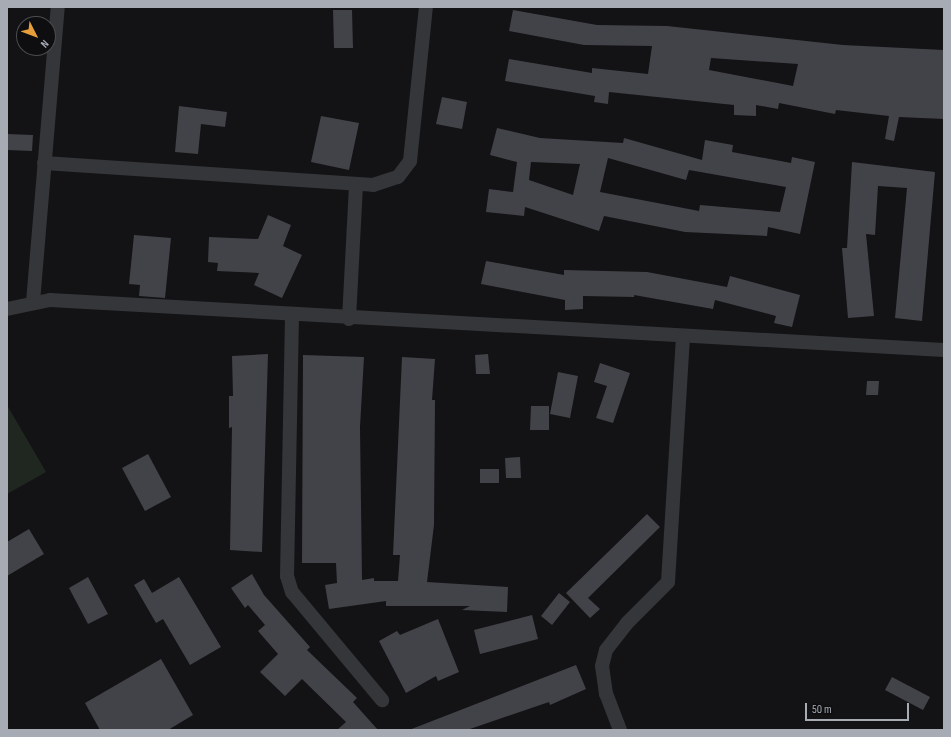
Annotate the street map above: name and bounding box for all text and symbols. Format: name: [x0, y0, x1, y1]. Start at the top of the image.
north arrow: [16, 16, 56, 56]
text: N: [38, 37, 51, 50]
scale bar: [807, 695, 911, 721]
text: 50 m: [812, 702, 832, 717]

